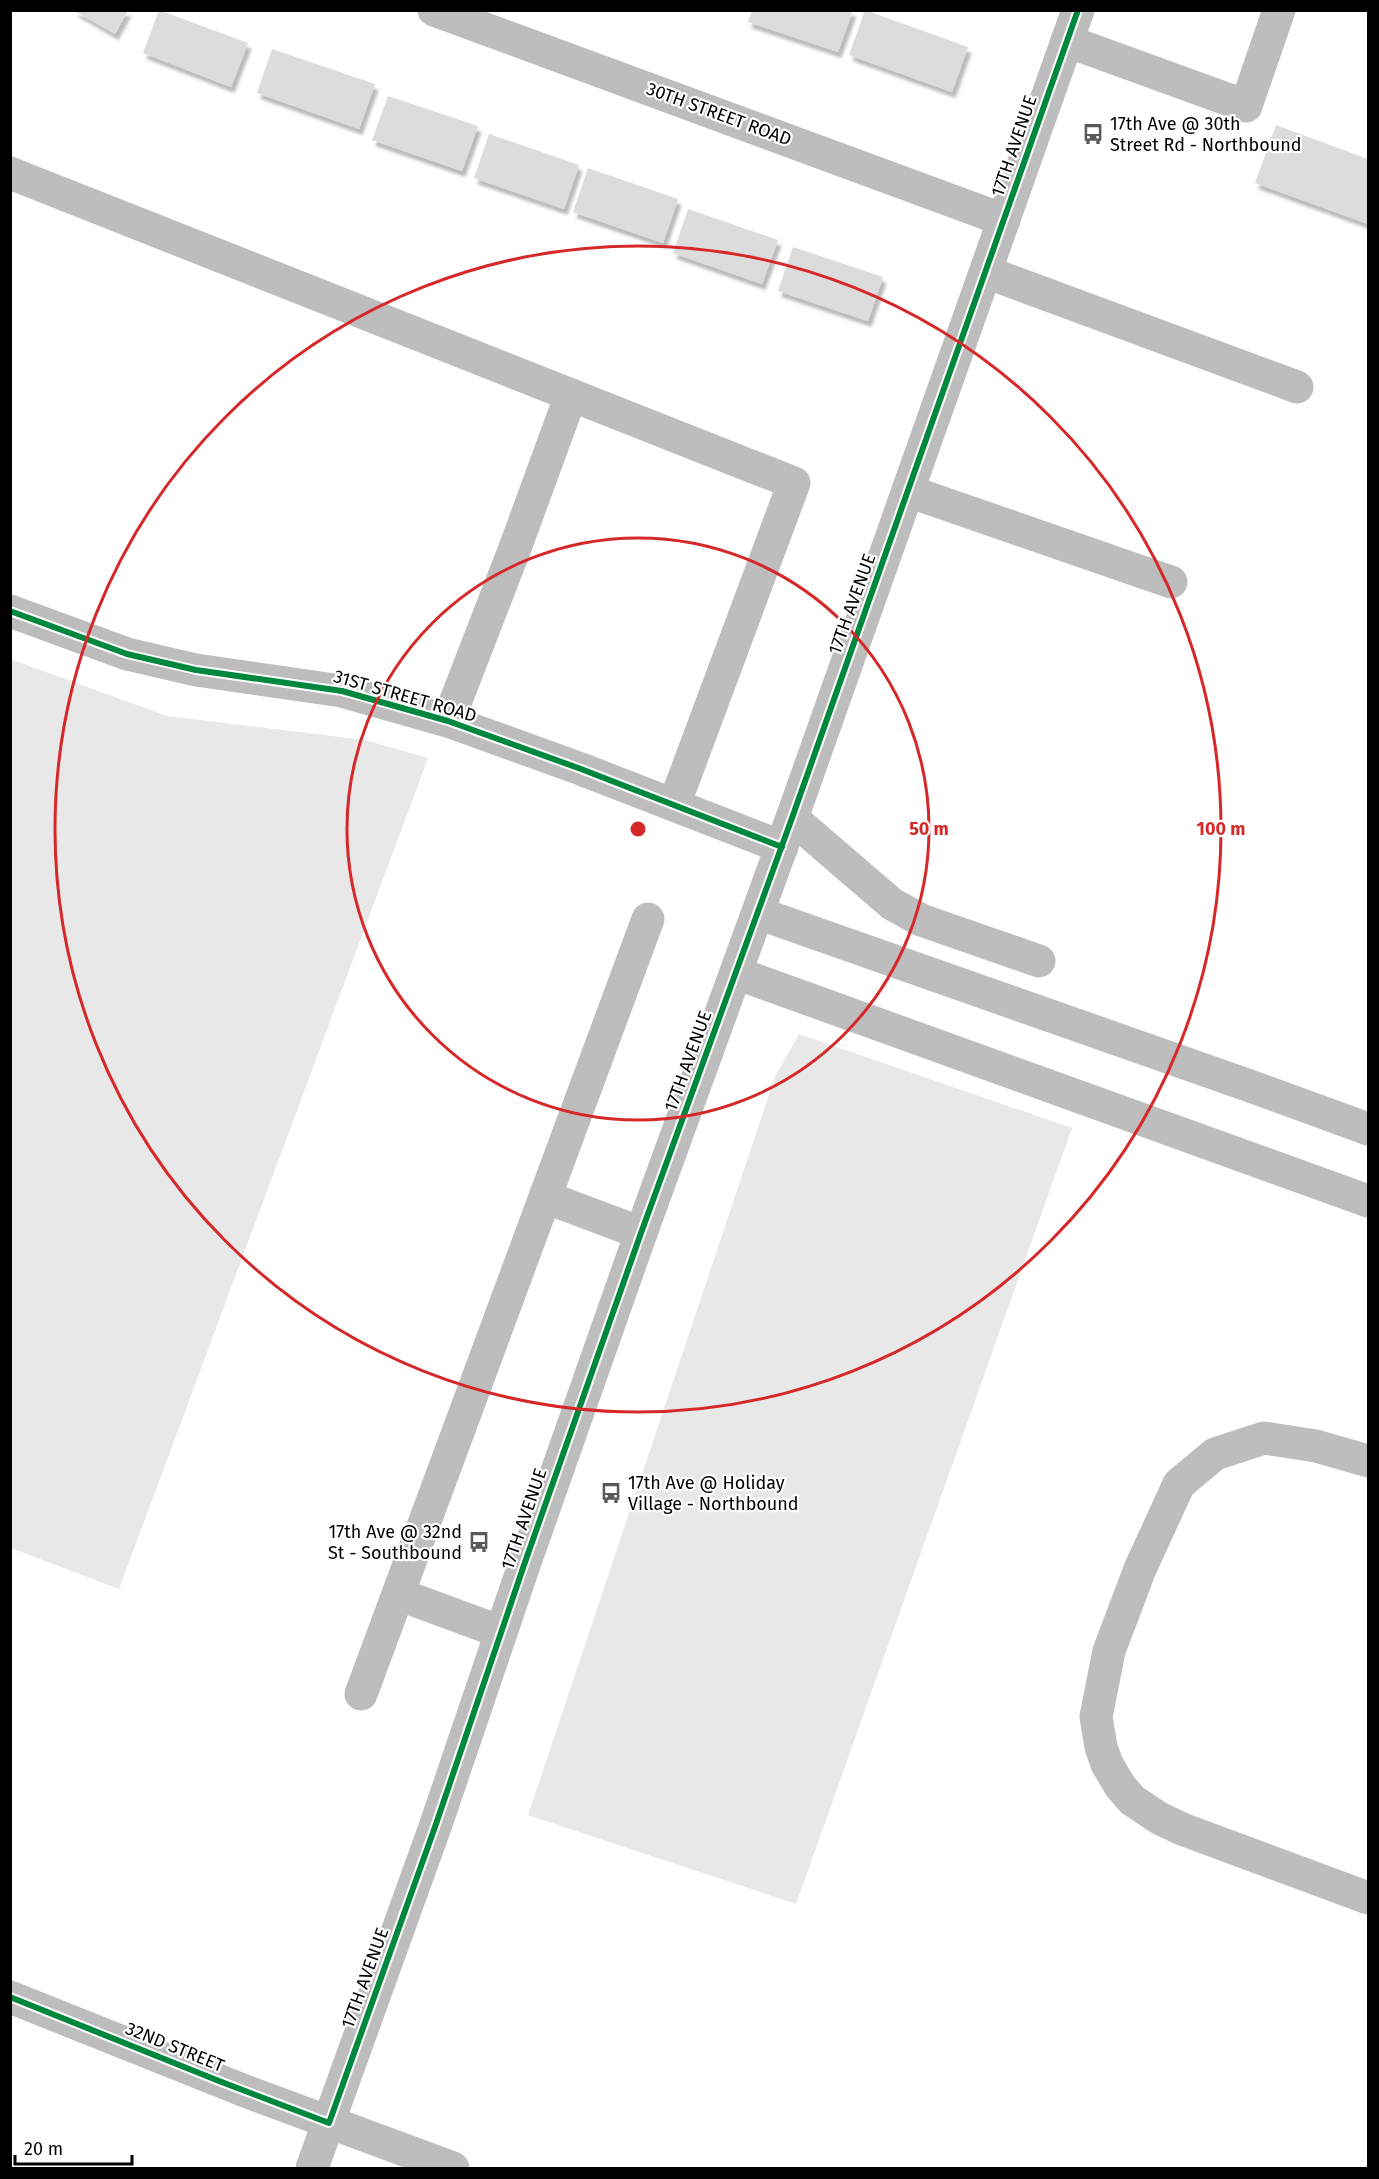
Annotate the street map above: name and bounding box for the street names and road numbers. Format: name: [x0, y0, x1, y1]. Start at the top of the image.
street label: 30TH STREET ROAD: [644, 78, 794, 150]
street label: 17TH AVENUE: [986, 92, 1042, 200]
street label: 17TH AVENUE: [824, 551, 880, 657]
street label: 31ST STREET ROAD: [331, 665, 479, 727]
street label: 17TH AVENUE: [660, 1008, 716, 1114]
street label: 17TH AVENUE: [496, 1465, 552, 1573]
street label: 17TH AVENUE: [337, 1925, 393, 2031]
street label: 32ND STREET: [122, 2017, 228, 2077]

